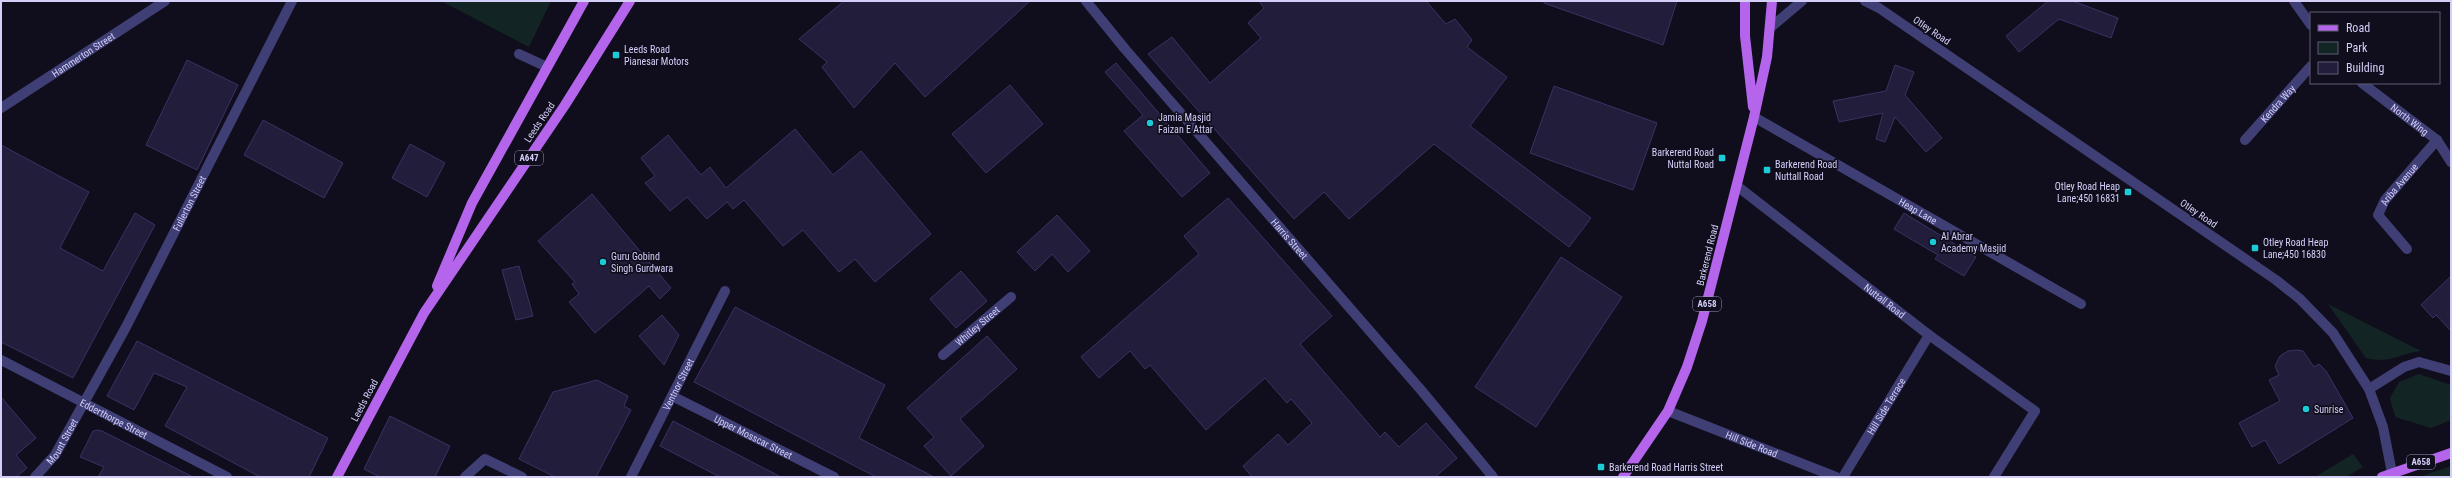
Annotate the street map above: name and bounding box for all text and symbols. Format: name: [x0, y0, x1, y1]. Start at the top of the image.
legend: [2310, 12, 2440, 84]
street label: Otley Road: [1911, 14, 1952, 47]
text: Road: [2346, 21, 2370, 35]
street label: Hammerton Street: [50, 30, 117, 79]
text: Park: [2346, 41, 2368, 55]
place label: Leeds Road Pianesar Motors: [624, 44, 689, 67]
marker: Leeds Road Pianesar Motors: [611, 50, 621, 60]
text: Building: [2346, 61, 2384, 75]
street label: Kendra Way: [2259, 83, 2297, 125]
street label: Leeds Road: [522, 100, 557, 144]
street label: North Wing: [2388, 102, 2430, 138]
place label: Jamia Masjid Faizan E Attar: [1158, 112, 1213, 135]
marker: Jamia Masjid Faizan E Attar: [1145, 118, 1155, 128]
place label: Barkerend Road Nuttal Road: [1652, 147, 1714, 170]
road number: A647: [515, 151, 543, 165]
marker: Barkerend Road Nuttal Road: [1717, 153, 1727, 163]
place label: Barkerend Road Nuttall Road: [1775, 159, 1837, 182]
street label: Ariba Avenue: [2378, 161, 2420, 207]
marker: Barkerend Road Nuttall Road: [1762, 165, 1772, 175]
street label: Fullerton Street: [171, 174, 208, 233]
place label: Otley Road Heap Lane;450 16831: [2055, 181, 2120, 204]
marker: Otley Road Heap Lane;450 16831: [2123, 187, 2133, 197]
street label: Heap Lane: [1897, 196, 1939, 227]
street label: Otley Road: [2178, 197, 2219, 230]
street label: Harris Street: [1269, 217, 1310, 261]
street label: Barkerend Road: [1695, 224, 1720, 287]
place label: Al Abrar Academy Masjid: [1941, 231, 2006, 254]
marker: Al Abrar Academy Masjid: [1928, 237, 1938, 247]
place label: Otley Road Heap Lane;450 16830: [2263, 237, 2328, 260]
marker: Otley Road Heap Lane;450 16830: [2250, 243, 2260, 253]
place label: Guru Gobind Singh Gurdwara: [611, 251, 673, 274]
marker: Guru Gobind Singh Gurdwara: [598, 257, 608, 267]
street label: Nuttall Road: [1862, 282, 1907, 320]
road number: A658: [1693, 297, 1721, 311]
street label: Whitley Street: [953, 304, 1002, 348]
street label: Ventnor Street: [661, 357, 696, 412]
street label: Hill Side Terrace: [1865, 376, 1908, 437]
street label: Leeds Road: [349, 377, 380, 423]
street label: Edderthorpe Street: [78, 397, 149, 441]
marker: Sunrise: [2301, 404, 2311, 414]
place label: Sunrise: [2314, 404, 2344, 415]
street label: Upper Mosscar Street: [712, 413, 794, 461]
street label: Mount Street: [44, 417, 80, 467]
street label: Hill Side Road: [1724, 429, 1779, 460]
road number: A658: [2407, 455, 2435, 469]
marker: Barkerend Road Harris Street: [1596, 462, 1606, 472]
place label: Barkerend Road Harris Street: [1609, 462, 1723, 473]

